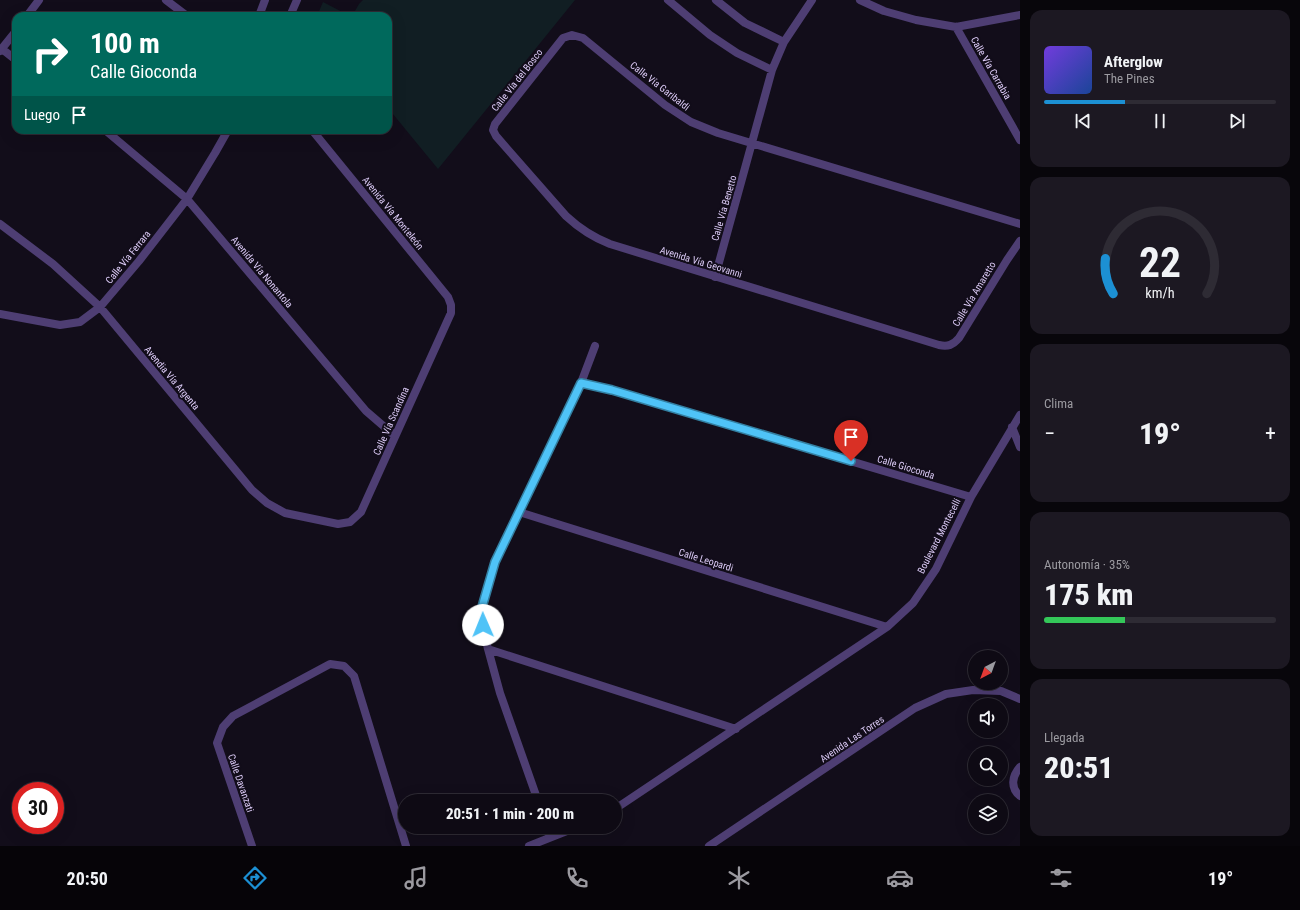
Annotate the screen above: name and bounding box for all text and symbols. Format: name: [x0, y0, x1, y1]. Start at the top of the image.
text: 100 m: [90, 27, 160, 60]
icon: right: [24, 28, 76, 80]
street label: Calle Vía Carrabia: [969, 35, 1013, 101]
street label: Calle Vía del Bosco: [489, 47, 545, 113]
text: Afterglow: [1104, 53, 1163, 71]
street label: Calle Vía Garibaldi: [628, 59, 692, 113]
text: Calle Gioconda: [90, 61, 197, 82]
text: The Pines: [1104, 71, 1155, 86]
icon: arrive: [68, 104, 90, 126]
text: Luego: [24, 106, 60, 124]
icon: previous: [1072, 110, 1094, 132]
icon: pause: [1149, 110, 1171, 132]
icon: next: [1226, 110, 1248, 132]
street label: Avenida Vía Monteleón: [360, 174, 426, 252]
street label: Calle Vía Benetto: [709, 174, 739, 242]
street label: Calle Vía Ferrara: [103, 228, 153, 286]
street label: Avenida Vía Nonantola: [229, 234, 295, 310]
text: 22: [1139, 238, 1181, 287]
street label: Avenida Vía Geovanni: [659, 244, 743, 280]
street label: Calle Vía Amaretto: [950, 260, 998, 328]
text: km/h: [1145, 284, 1175, 300]
street label: Avendia Vía Argenta: [142, 344, 202, 412]
street label: Calle Vía Scandina: [371, 385, 411, 457]
text: Clima: [1044, 396, 1073, 411]
text: 19°: [1139, 416, 1181, 451]
pin: [834, 420, 868, 461]
text: −: [1044, 421, 1055, 446]
text: +: [1265, 421, 1276, 446]
icon: arrive: [840, 426, 862, 448]
street label: Calle Gioconda: [876, 453, 936, 481]
street label: Boulevard Montecelli: [915, 497, 963, 575]
street label: Calle Leopardi: [677, 546, 735, 574]
text: Autonomía · 35%: [1044, 557, 1130, 572]
text: 175 km: [1044, 577, 1133, 612]
position arrow: [462, 604, 504, 646]
north arrow: [968, 650, 1008, 690]
map controls: [968, 650, 1008, 834]
button: sound: [968, 698, 1008, 738]
street label: Avenida Las Torres: [818, 713, 886, 764]
text: Llegada: [1044, 730, 1085, 745]
button: search: [968, 746, 1008, 786]
text: 20:51: [1044, 750, 1113, 785]
street label: Calle Davanzati: [226, 752, 256, 814]
speed limit sign: 30: [12, 782, 64, 834]
button: layers: [968, 794, 1008, 834]
text: 20:51 · 1 min · 200 m: [446, 805, 574, 823]
icon: directions: [241, 864, 269, 892]
icon: music: [402, 864, 430, 892]
icon: phone: [563, 864, 591, 892]
icon: climate: [725, 864, 753, 892]
icon: car: [886, 864, 914, 892]
icon: filters: [1047, 864, 1075, 892]
text: 20:50: [67, 868, 108, 889]
text: 19°: [1208, 868, 1233, 889]

